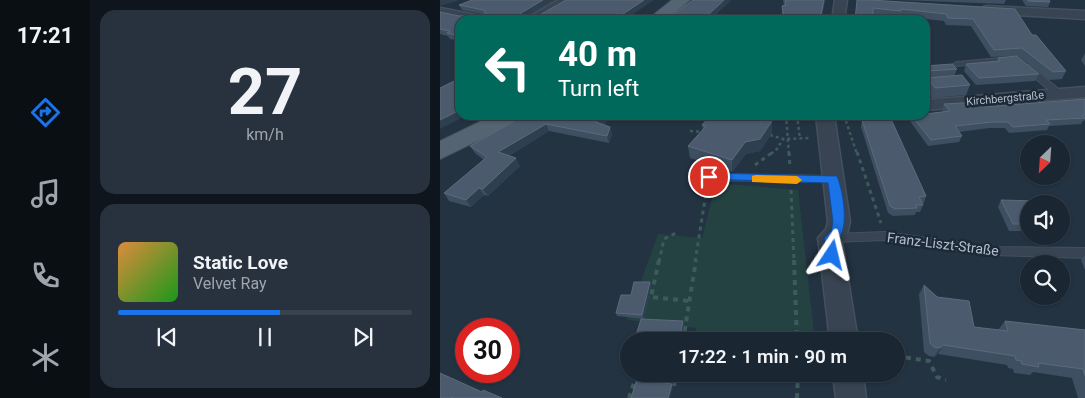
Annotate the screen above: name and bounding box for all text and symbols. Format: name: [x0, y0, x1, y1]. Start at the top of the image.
text: 17:21: [17, 23, 73, 48]
text: 40 m: [558, 34, 637, 75]
icon: left: [475, 35, 540, 100]
text: 27: [228, 54, 302, 130]
text: Turn left: [558, 76, 639, 101]
street label: Kirchbergstraße: [966, 89, 1045, 108]
icon: directions: [28, 95, 63, 130]
text: km/h: [246, 125, 284, 144]
north arrow: [1020, 135, 1070, 185]
map controls: [1020, 135, 1070, 305]
pin: [688, 156, 730, 198]
icon: arrive: [695, 163, 723, 191]
icon: music: [28, 176, 63, 211]
button: sound: [1020, 195, 1070, 245]
position arrow: [805, 228, 857, 280]
street label: Franz-Liszt-Straße: [886, 229, 1000, 259]
text: Static Love: [193, 251, 288, 274]
button: search: [1020, 255, 1070, 305]
icon: phone: [28, 258, 63, 293]
text: Velvet Ray: [193, 274, 267, 293]
speed limit sign: 30: [455, 318, 520, 383]
icon: previous: [153, 323, 181, 351]
icon: pause: [251, 323, 279, 351]
icon: next: [349, 323, 377, 351]
icon: climate: [28, 340, 63, 375]
text: 17:22 · 1 min · 90 m: [678, 345, 847, 368]

